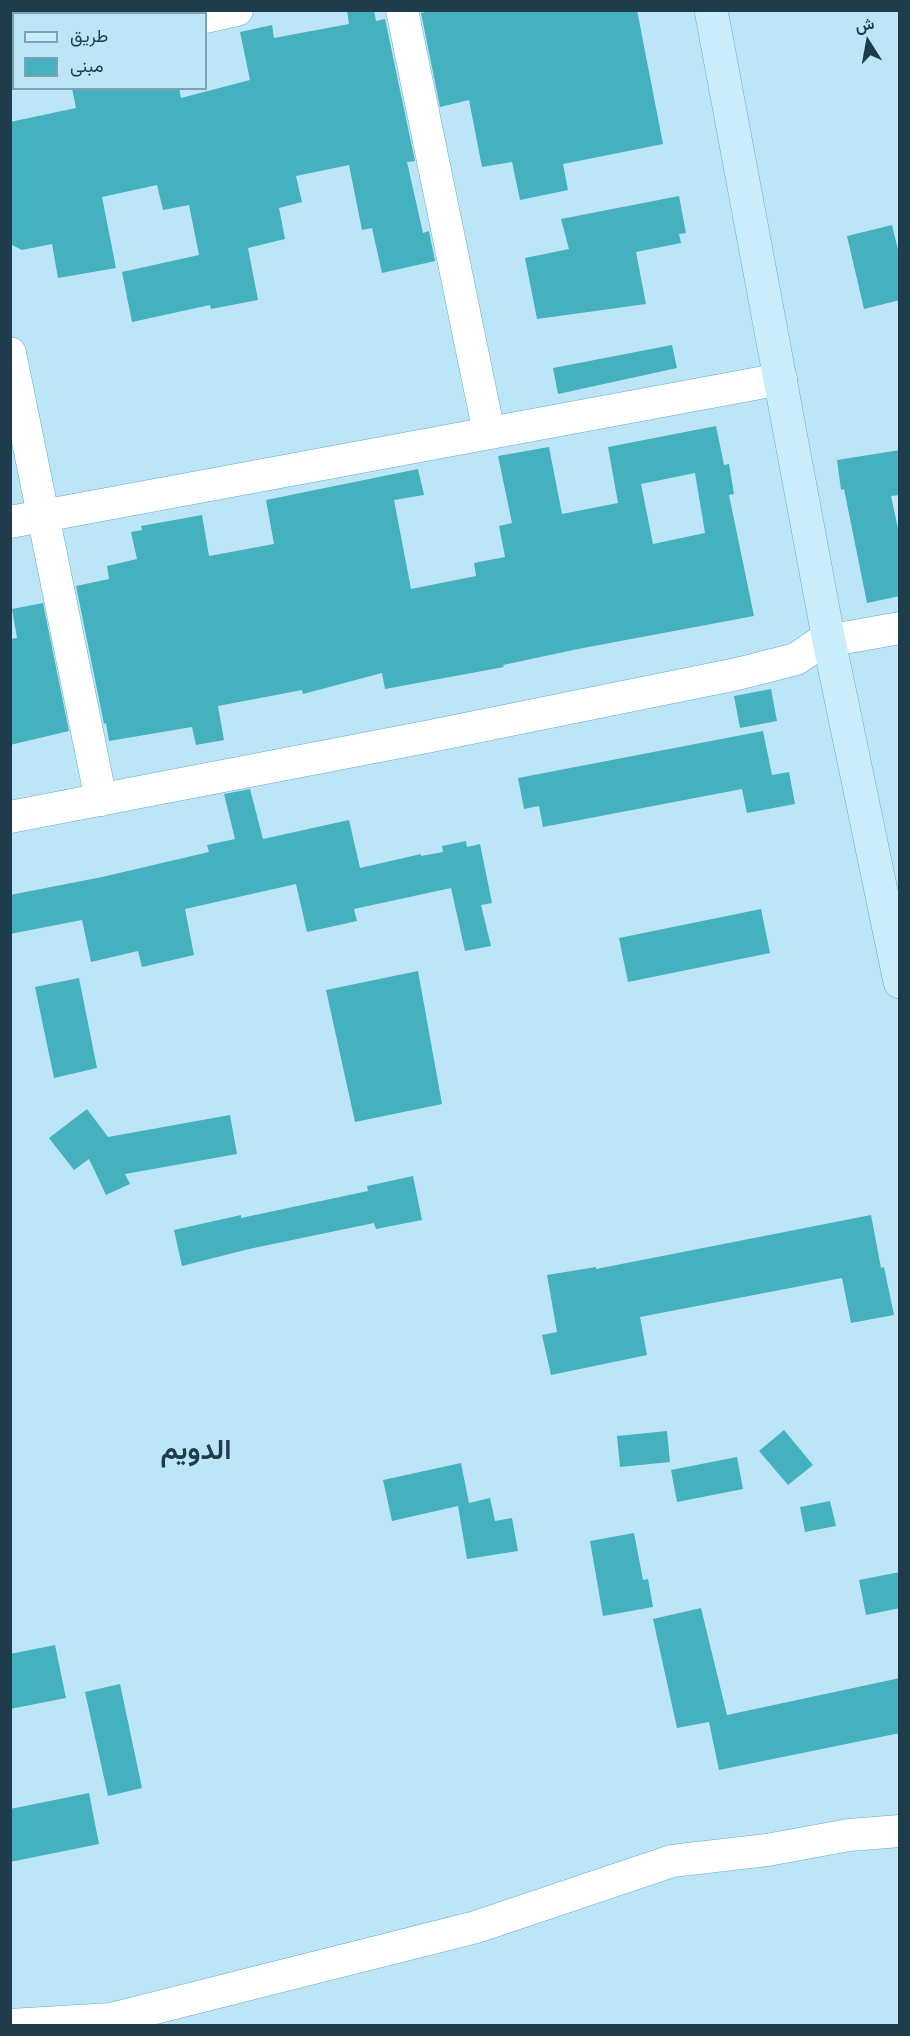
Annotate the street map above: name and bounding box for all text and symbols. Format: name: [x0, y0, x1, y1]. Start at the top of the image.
legend: [12, 12, 207, 90]
north arrow: [838, 12, 898, 72]
text: ش: [853, 12, 876, 37]
text: طريق: [70, 23, 108, 47]
text: مبنى: [70, 53, 104, 77]
district label: الدويم: [161, 1434, 231, 1468]

